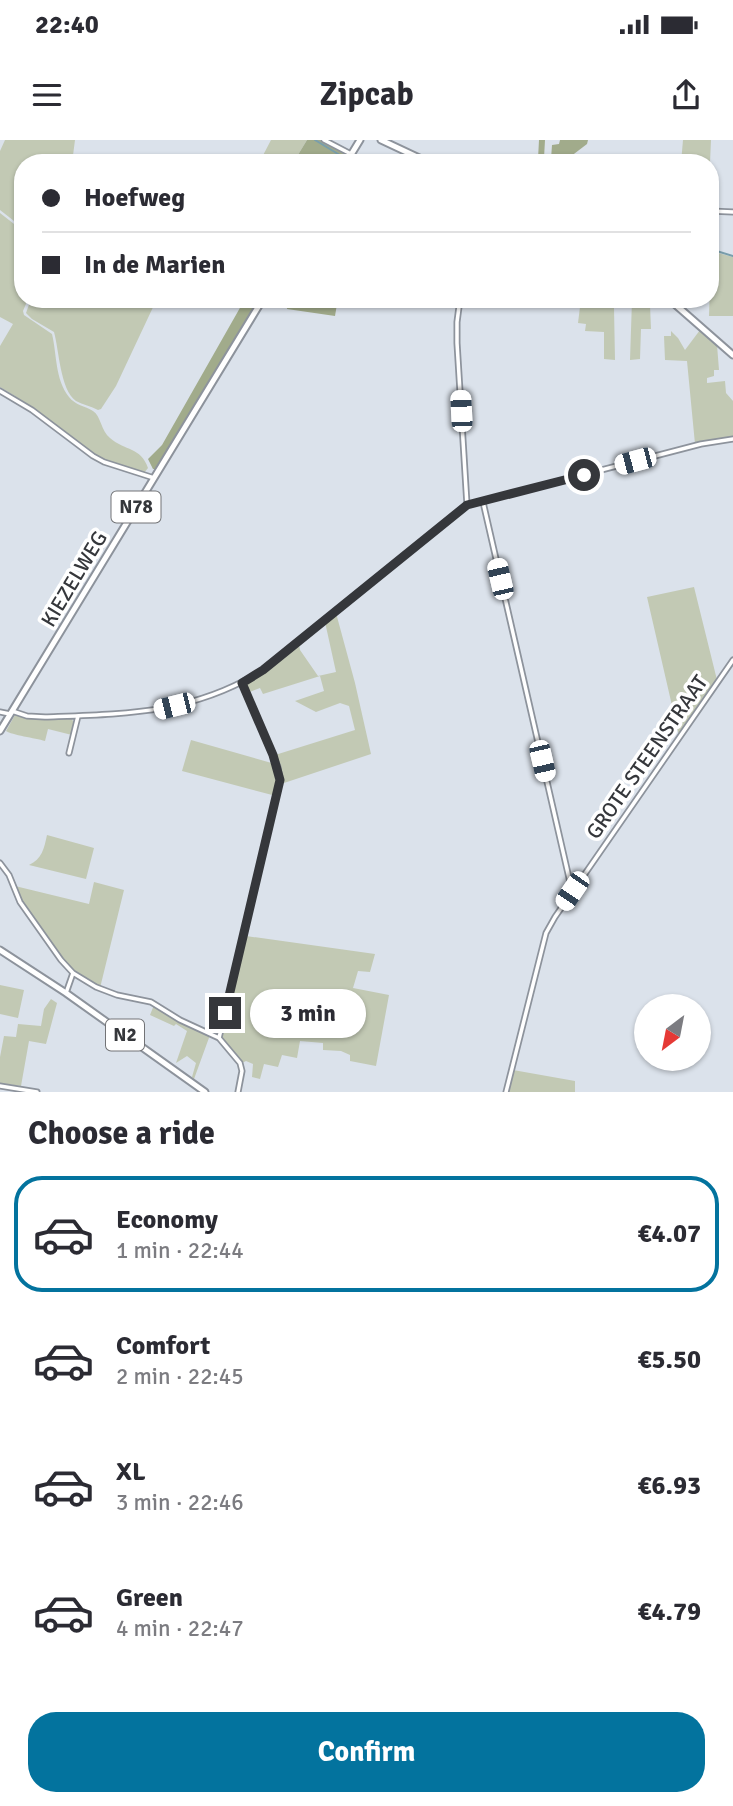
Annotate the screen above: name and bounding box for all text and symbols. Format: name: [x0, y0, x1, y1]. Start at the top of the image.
text: 22:40: [35, 9, 99, 41]
text: Zipcab: [319, 75, 414, 114]
icon: menu: [28, 76, 66, 114]
icon: share: [667, 76, 705, 114]
text: Hoefweg: [84, 182, 185, 214]
text: In de Marien: [84, 249, 225, 281]
car: [450, 389, 473, 433]
car: [612, 445, 659, 477]
route start: [568, 459, 600, 491]
road number: N78: [111, 492, 160, 522]
street label: KIEZELWEG: [35, 526, 113, 632]
car: [486, 556, 515, 602]
street label: GROTE STEENSTRAAT: [581, 669, 714, 844]
car: [152, 691, 197, 721]
car: [528, 738, 557, 784]
car: [552, 868, 593, 914]
callout: 3 min: [250, 988, 365, 1038]
north arrow: [634, 994, 710, 1071]
map controls: [634, 994, 711, 1071]
route end: [209, 997, 241, 1029]
text: 3 min: [280, 999, 336, 1028]
road number: N2: [106, 1020, 144, 1051]
text: Choose a ride: [28, 1114, 215, 1153]
icon: car: [32, 1203, 95, 1266]
text: Economy: [116, 1204, 218, 1236]
text: €4.07: [637, 1218, 701, 1250]
text: 1 min · 22:44: [116, 1236, 244, 1265]
icon: car: [32, 1329, 95, 1392]
text: Comfort: [116, 1330, 210, 1362]
text: €5.50: [637, 1344, 701, 1376]
text: 2 min · 22:45: [116, 1362, 244, 1391]
icon: car: [32, 1455, 95, 1518]
text: XL: [116, 1456, 146, 1488]
text: €6.93: [637, 1470, 701, 1502]
text: 3 min · 22:46: [116, 1488, 244, 1517]
icon: car: [32, 1581, 95, 1644]
text: Green: [116, 1582, 183, 1614]
text: €4.79: [637, 1596, 701, 1628]
text: 4 min · 22:47: [116, 1614, 244, 1643]
button: Confirm: [28, 1712, 705, 1792]

